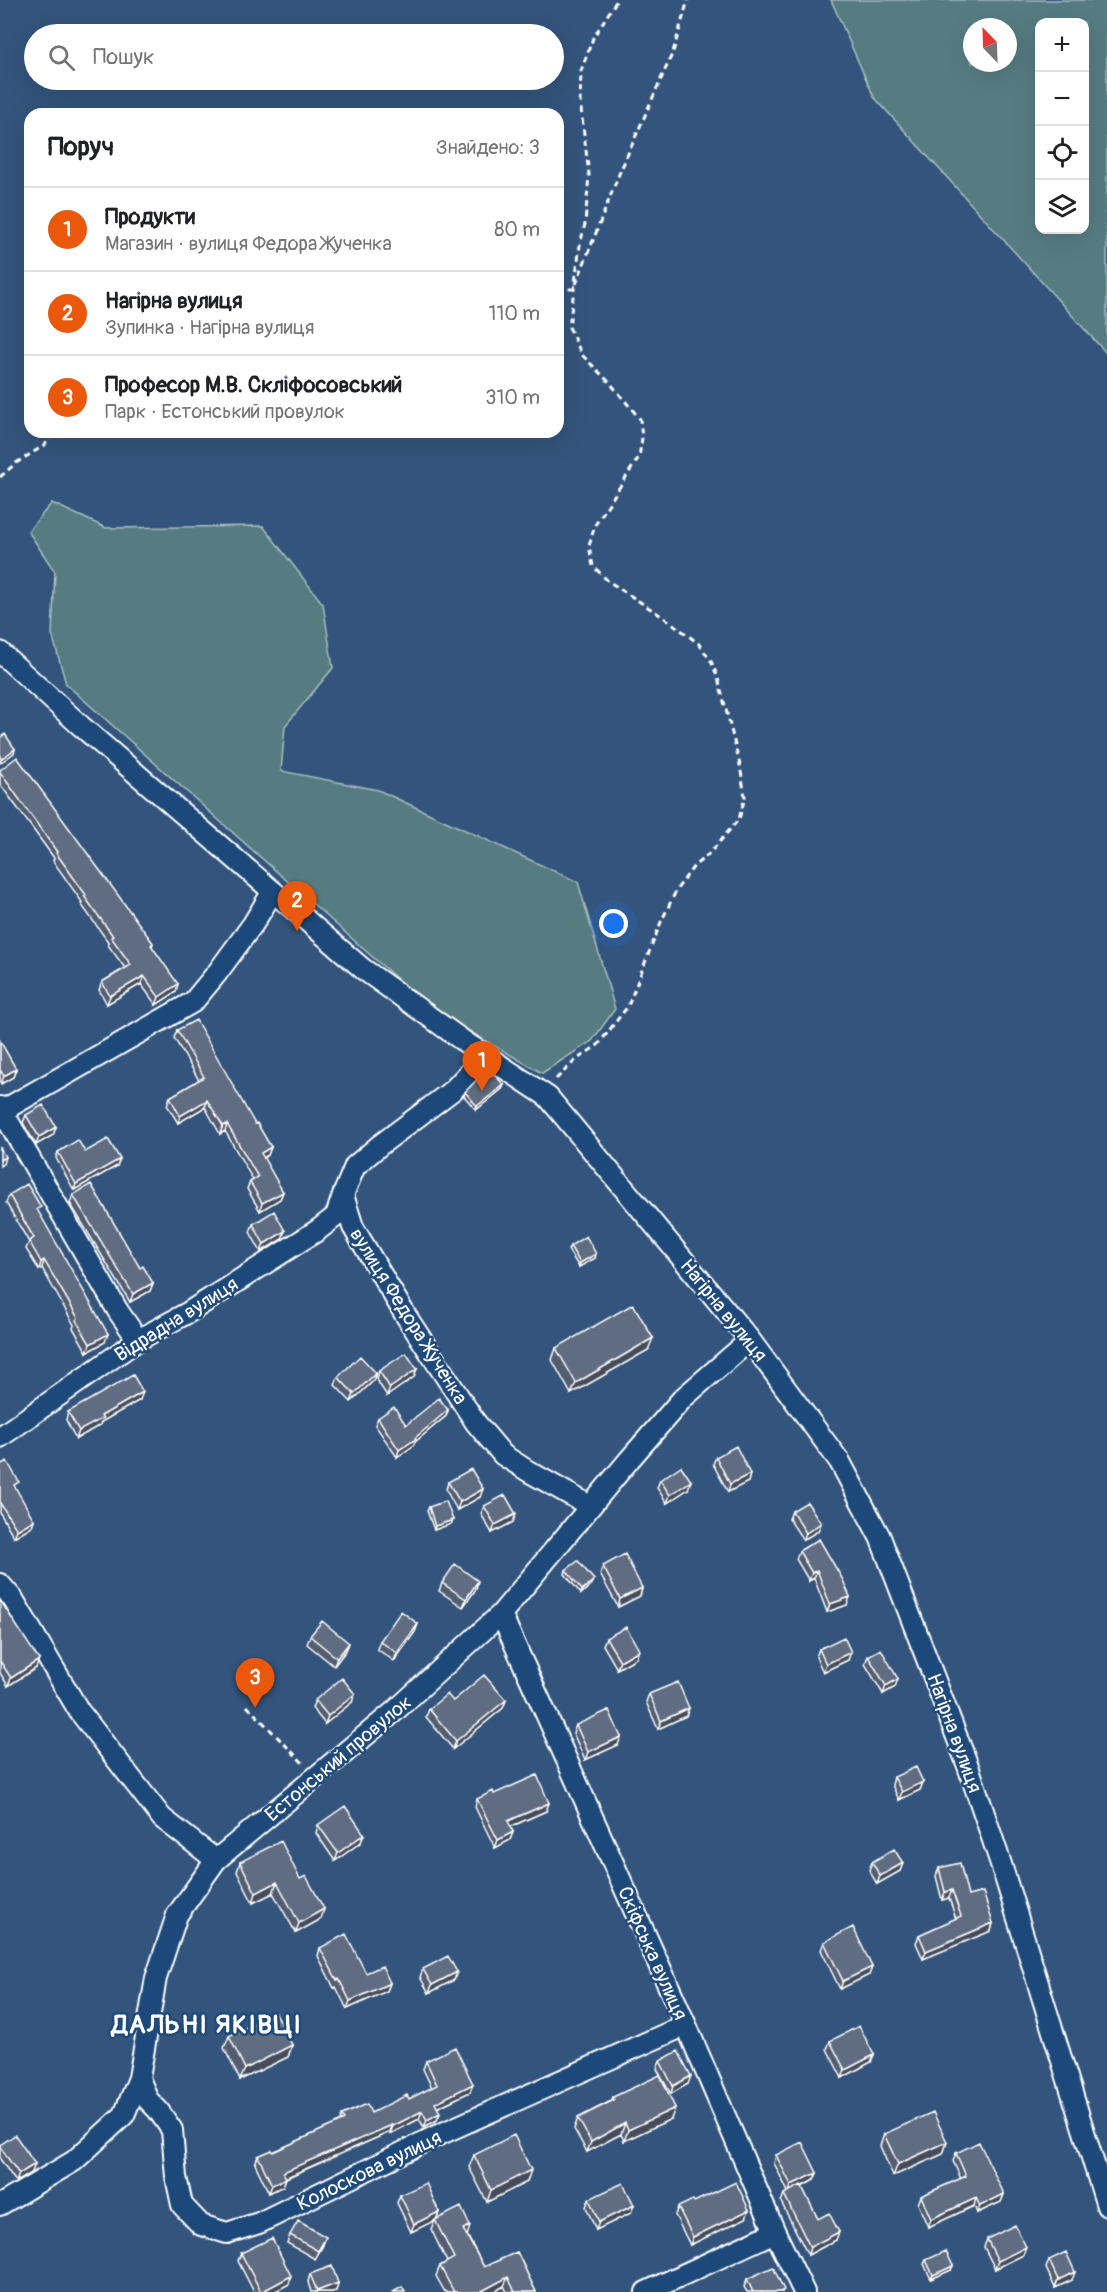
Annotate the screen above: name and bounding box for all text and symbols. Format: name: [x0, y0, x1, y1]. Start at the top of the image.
north arrow: [963, 18, 1017, 72]
map controls: [1035, 18, 1089, 234]
button: +: [1035, 18, 1089, 72]
search box: [24, 24, 564, 90]
icon: search: [45, 41, 78, 74]
text: Пошук: [93, 43, 154, 71]
button: −: [1035, 72, 1089, 126]
button: locate: [1035, 126, 1089, 180]
text: Поруч: [48, 131, 114, 163]
text: Знайдено: 3: [436, 135, 540, 160]
button: layers: [1035, 180, 1089, 234]
text: Продукти: [105, 203, 195, 231]
text: 1: [64, 217, 71, 242]
text: 80 m: [494, 217, 540, 242]
text: Магазин · вулиця Федора Жученка: [105, 231, 392, 256]
text: Нагірна вулиця: [105, 287, 243, 315]
text: 2: [62, 301, 73, 326]
text: 110 m: [489, 301, 540, 326]
text: Зупинка · Нагірна вулиця: [105, 315, 315, 340]
text: Професор М.В. Скліфосовський: [105, 371, 402, 399]
text: 3: [62, 385, 73, 410]
text: 310 m: [485, 385, 540, 410]
text: Парк · Естонський провулок: [105, 399, 345, 424]
pin: 2: [278, 882, 316, 931]
your location: [599, 909, 628, 938]
pin: 1: [462, 1042, 502, 1091]
street label: вулиця Федора Жученка: [344, 1223, 473, 1409]
street label: Нагірна вулиця: [675, 1254, 773, 1367]
street label: Відрадна вулиця: [110, 1271, 243, 1367]
pin: 3: [236, 1658, 274, 1708]
street label: Нагірна вулиця: [921, 1670, 988, 1796]
street label: Естонський провулок: [260, 1690, 417, 1827]
street label: Скіфська вулиця: [612, 1883, 693, 2024]
district label: ДАЛЬНІ ЯКІВЦІ: [110, 2009, 302, 2041]
street label: Колоскова вулиця: [293, 2125, 446, 2216]

